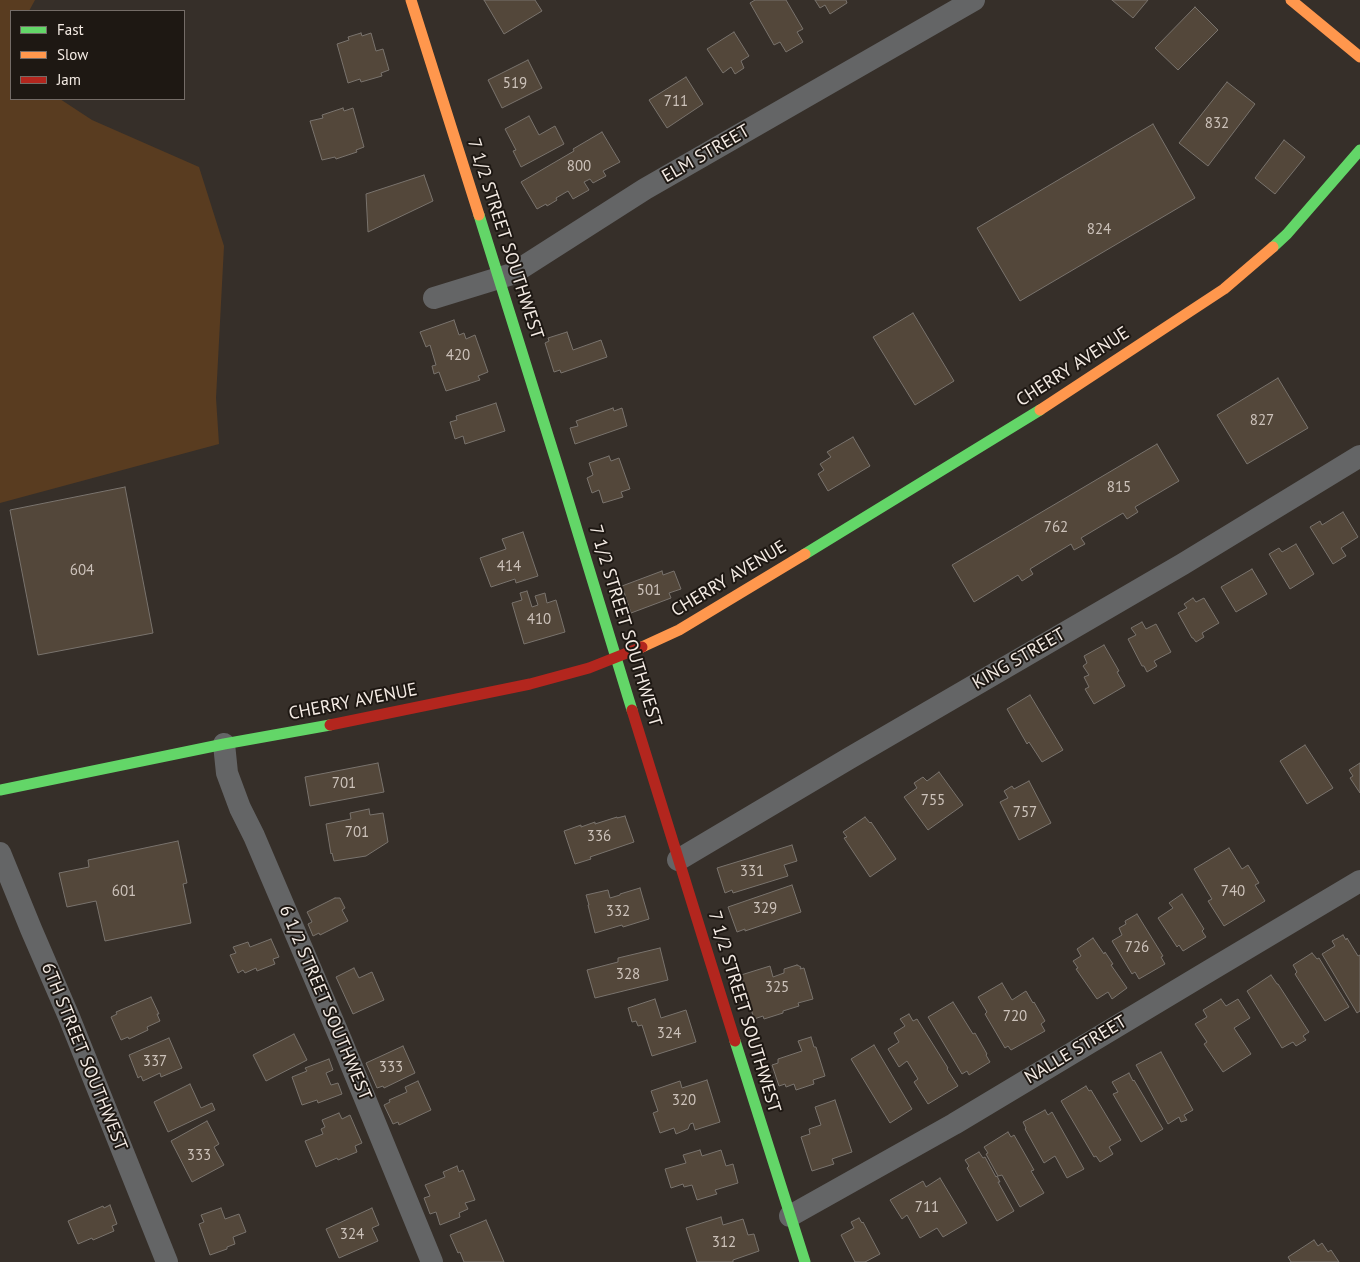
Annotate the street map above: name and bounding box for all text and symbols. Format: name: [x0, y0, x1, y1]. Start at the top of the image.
legend: [10, 10, 185, 100]
text: Fast: [57, 20, 84, 39]
text: Slow: [57, 45, 88, 64]
text: Jam: [57, 70, 81, 89]
house number: 519: [503, 75, 527, 93]
house number: 711: [664, 93, 688, 111]
house number: 832: [1205, 115, 1229, 133]
street label: ELM STREET: [658, 120, 754, 188]
street label: 7 1/2 STREET SOUTHWEST: [462, 136, 548, 342]
house number: 800: [567, 158, 591, 176]
house number: 824: [1087, 221, 1111, 239]
street label: CHERRY AVENUE: [1012, 322, 1134, 412]
house number: 420: [446, 347, 470, 365]
house number: 827: [1250, 412, 1274, 430]
house number: 815: [1107, 479, 1131, 497]
house number: 762: [1044, 519, 1068, 537]
street label: 7 1/2 STREET SOUTHWEST: [584, 523, 666, 729]
street label: CHERRY AVENUE: [668, 536, 790, 622]
house number: 414: [497, 558, 521, 576]
house number: 604: [70, 562, 94, 580]
house number: 501: [637, 582, 661, 600]
house number: 410: [527, 611, 551, 629]
street label: KING STREET: [969, 624, 1069, 694]
street label: CHERRY AVENUE: [287, 679, 419, 725]
house number: 701: [332, 775, 356, 793]
house number: 755: [921, 792, 945, 810]
house number: 757: [1013, 804, 1037, 822]
house number: 701: [345, 824, 369, 842]
house number: 336: [587, 828, 611, 846]
house number: 331: [740, 863, 764, 881]
house number: 601: [112, 883, 136, 901]
house number: 740: [1221, 883, 1245, 901]
house number: 329: [753, 900, 777, 918]
street label: 6 1/2 STREET SOUTHWEST: [274, 902, 376, 1104]
house number: 332: [606, 903, 630, 921]
street label: 7 1/2 STREET SOUTHWEST: [703, 909, 785, 1115]
house number: 726: [1125, 939, 1149, 957]
street label: 6TH STREET SOUTHWEST: [36, 960, 132, 1154]
house number: 328: [616, 966, 640, 984]
house number: 325: [765, 979, 789, 997]
house number: 720: [1003, 1008, 1027, 1026]
street label: NALLE STREET: [1021, 1011, 1131, 1089]
house number: 324: [657, 1025, 681, 1043]
house number: 337: [143, 1053, 167, 1071]
house number: 333: [379, 1059, 403, 1077]
house number: 320: [672, 1092, 696, 1110]
house number: 333: [187, 1147, 211, 1165]
house number: 711: [915, 1199, 939, 1217]
house number: 324: [340, 1226, 364, 1244]
house number: 312: [712, 1234, 736, 1252]

